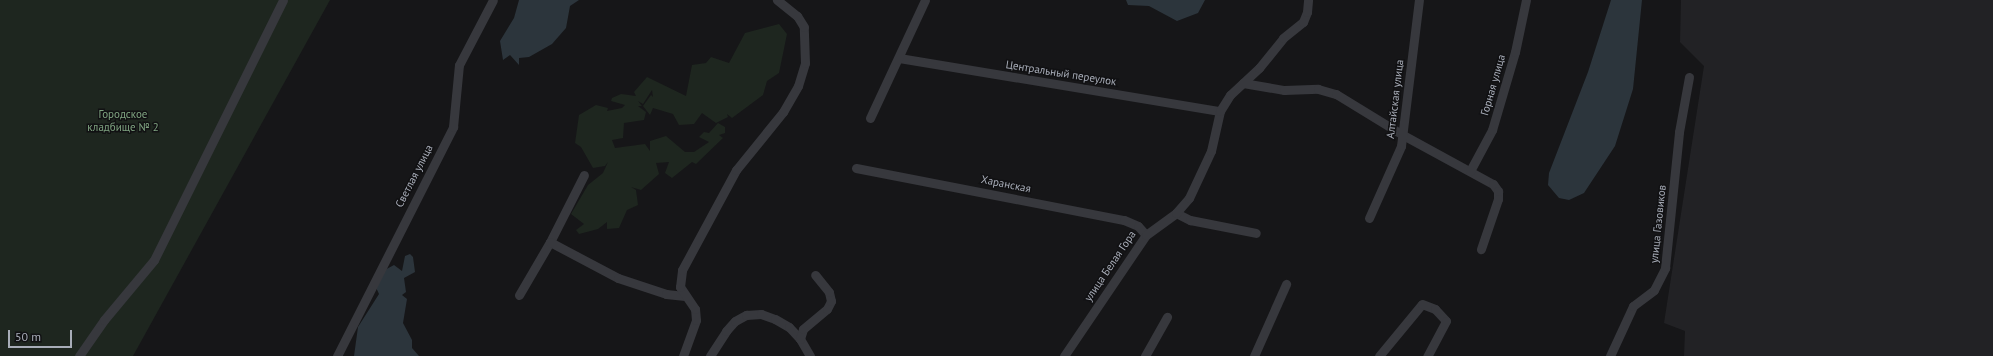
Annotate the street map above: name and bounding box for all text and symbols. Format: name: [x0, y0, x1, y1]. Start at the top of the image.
street label: Горная улица: [1478, 53, 1508, 117]
street label: Центральный переулок: [1005, 58, 1117, 88]
street label: Алтайская улица: [1384, 59, 1406, 139]
park label: Городское кладбище № 2: [87, 108, 159, 134]
street label: Светлая улица: [393, 142, 435, 210]
street label: Харанская: [980, 173, 1032, 195]
street label: улица Газовиков: [1647, 184, 1669, 264]
street label: улица Белая Гора: [1081, 228, 1139, 304]
scale bar: [10, 322, 74, 348]
text: 50 m: [15, 329, 41, 344]

